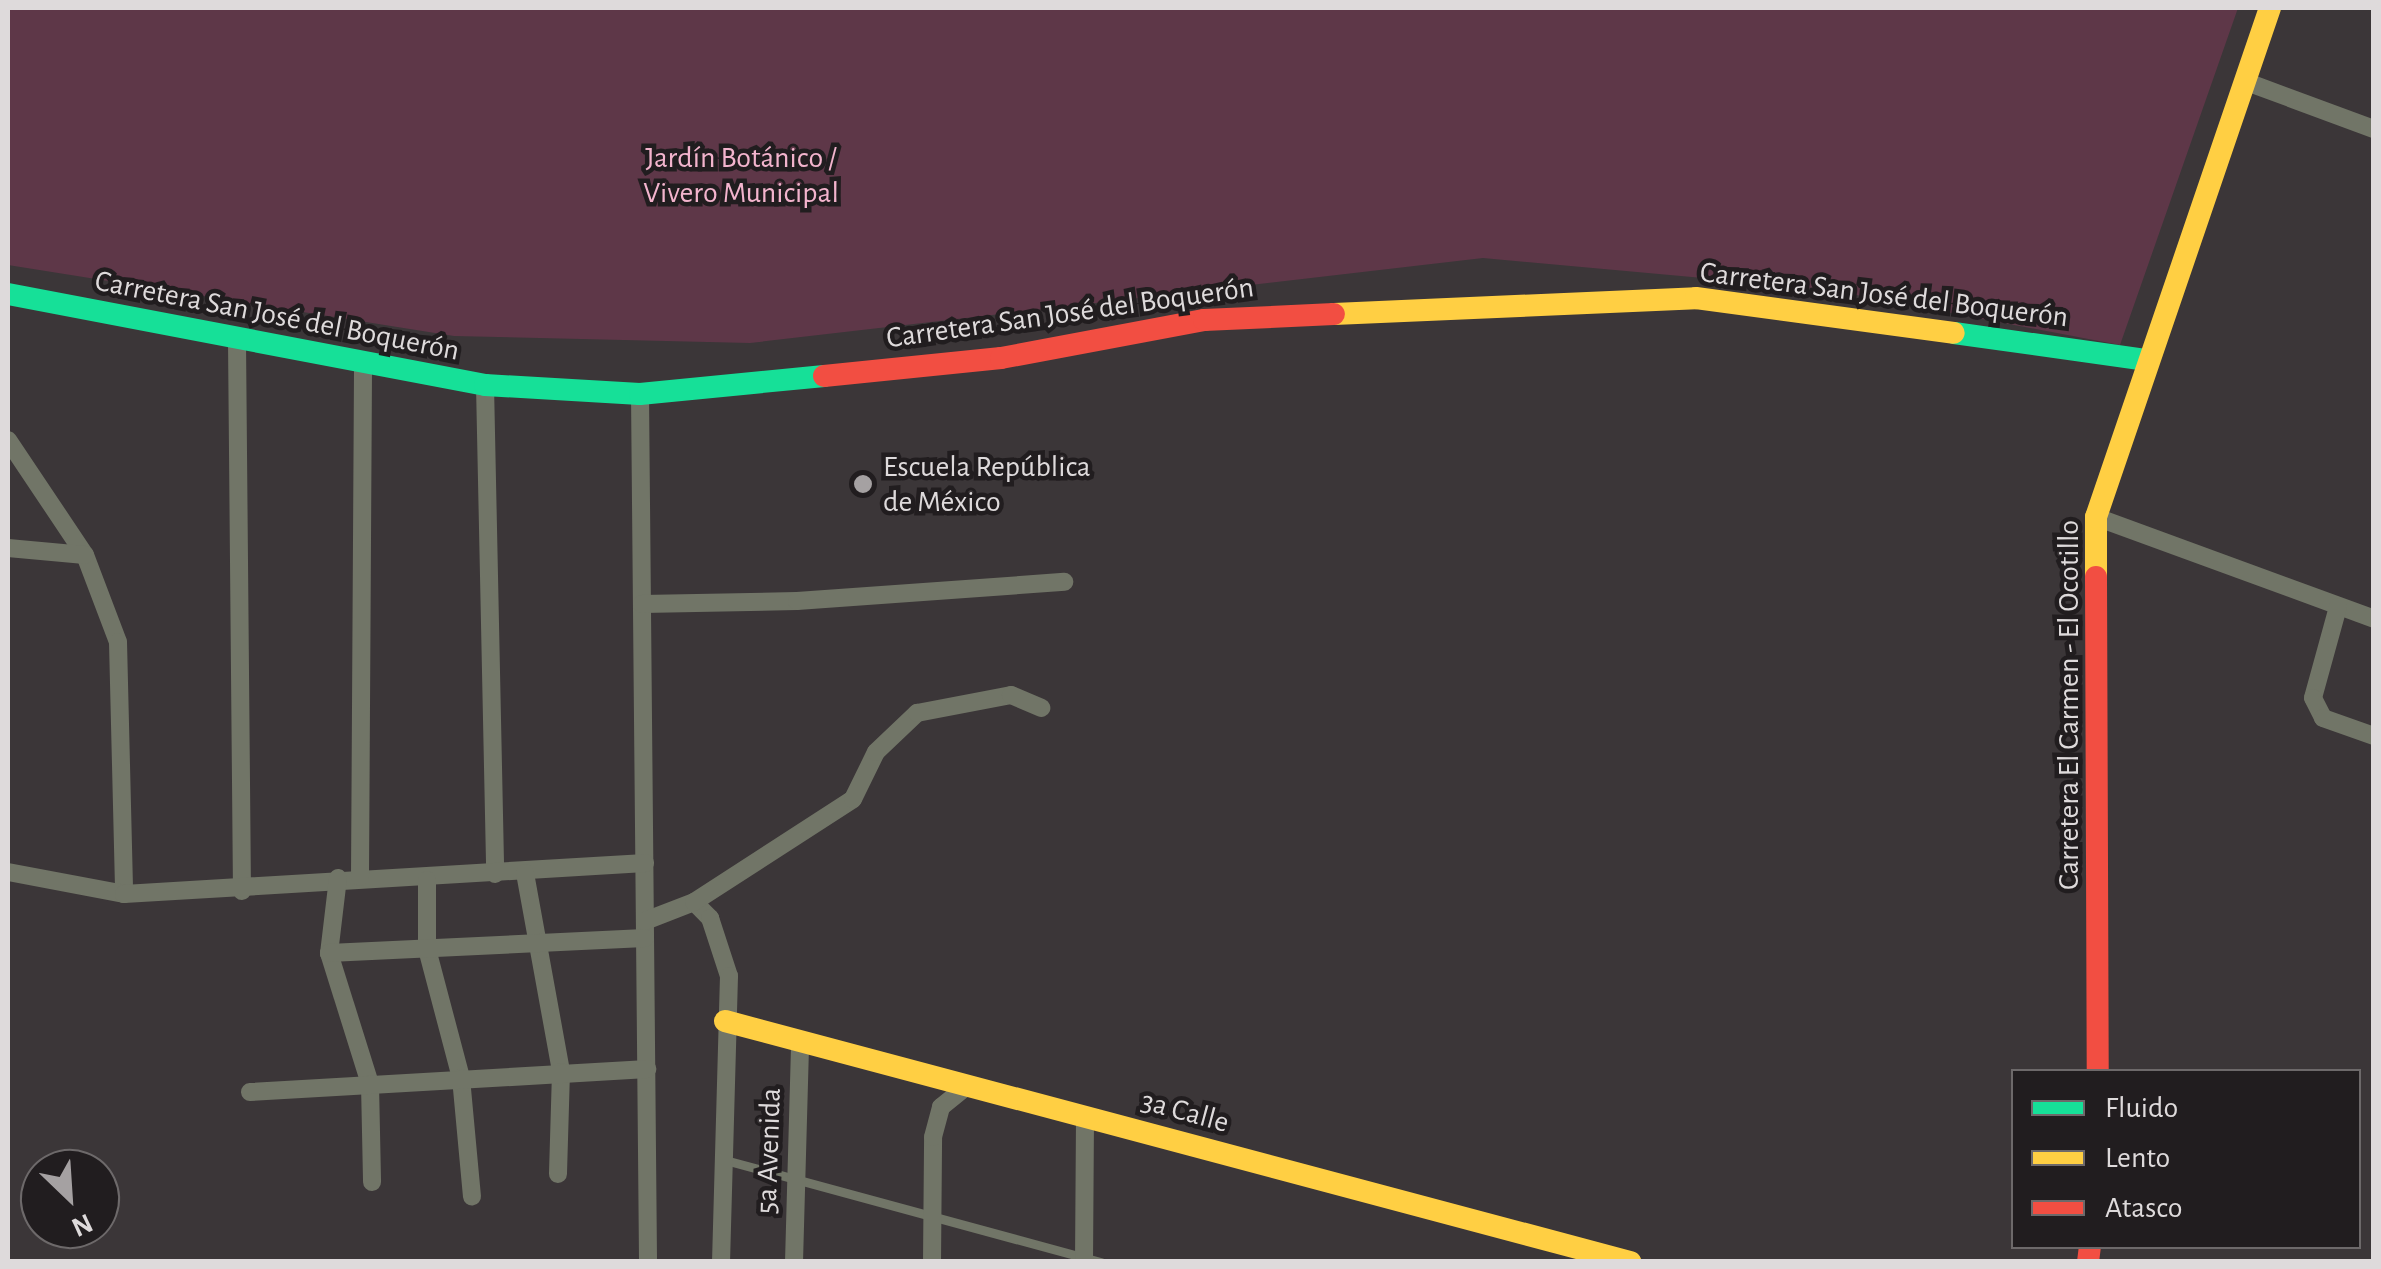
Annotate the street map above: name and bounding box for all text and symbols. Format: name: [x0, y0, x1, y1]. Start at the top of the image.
park label: Jardín Botánico / Vivero Municipal: [643, 140, 839, 210]
street label: Carretera San José del Boquerón: [1698, 255, 2070, 335]
street label: Carretera San José del Boquerón: [92, 263, 462, 369]
street label: Carretera San José del Boquerón: [884, 269, 1256, 357]
place label: Escuela República de México: [883, 449, 1091, 520]
marker: Escuela República de México: [852, 473, 874, 495]
street label: Carretera El Carmen - El Ocotillo: [2051, 520, 2087, 890]
legend: [2011, 1069, 2361, 1249]
street label: 3a Calle: [1137, 1083, 1233, 1141]
street label: 5a Avenida: [749, 1087, 789, 1215]
text: Fluido: [2105, 1093, 2178, 1123]
text: Lento: [2105, 1143, 2170, 1173]
north arrow: [20, 1149, 120, 1249]
text: Atasco: [2105, 1193, 2183, 1223]
text: N: [67, 1208, 97, 1241]

